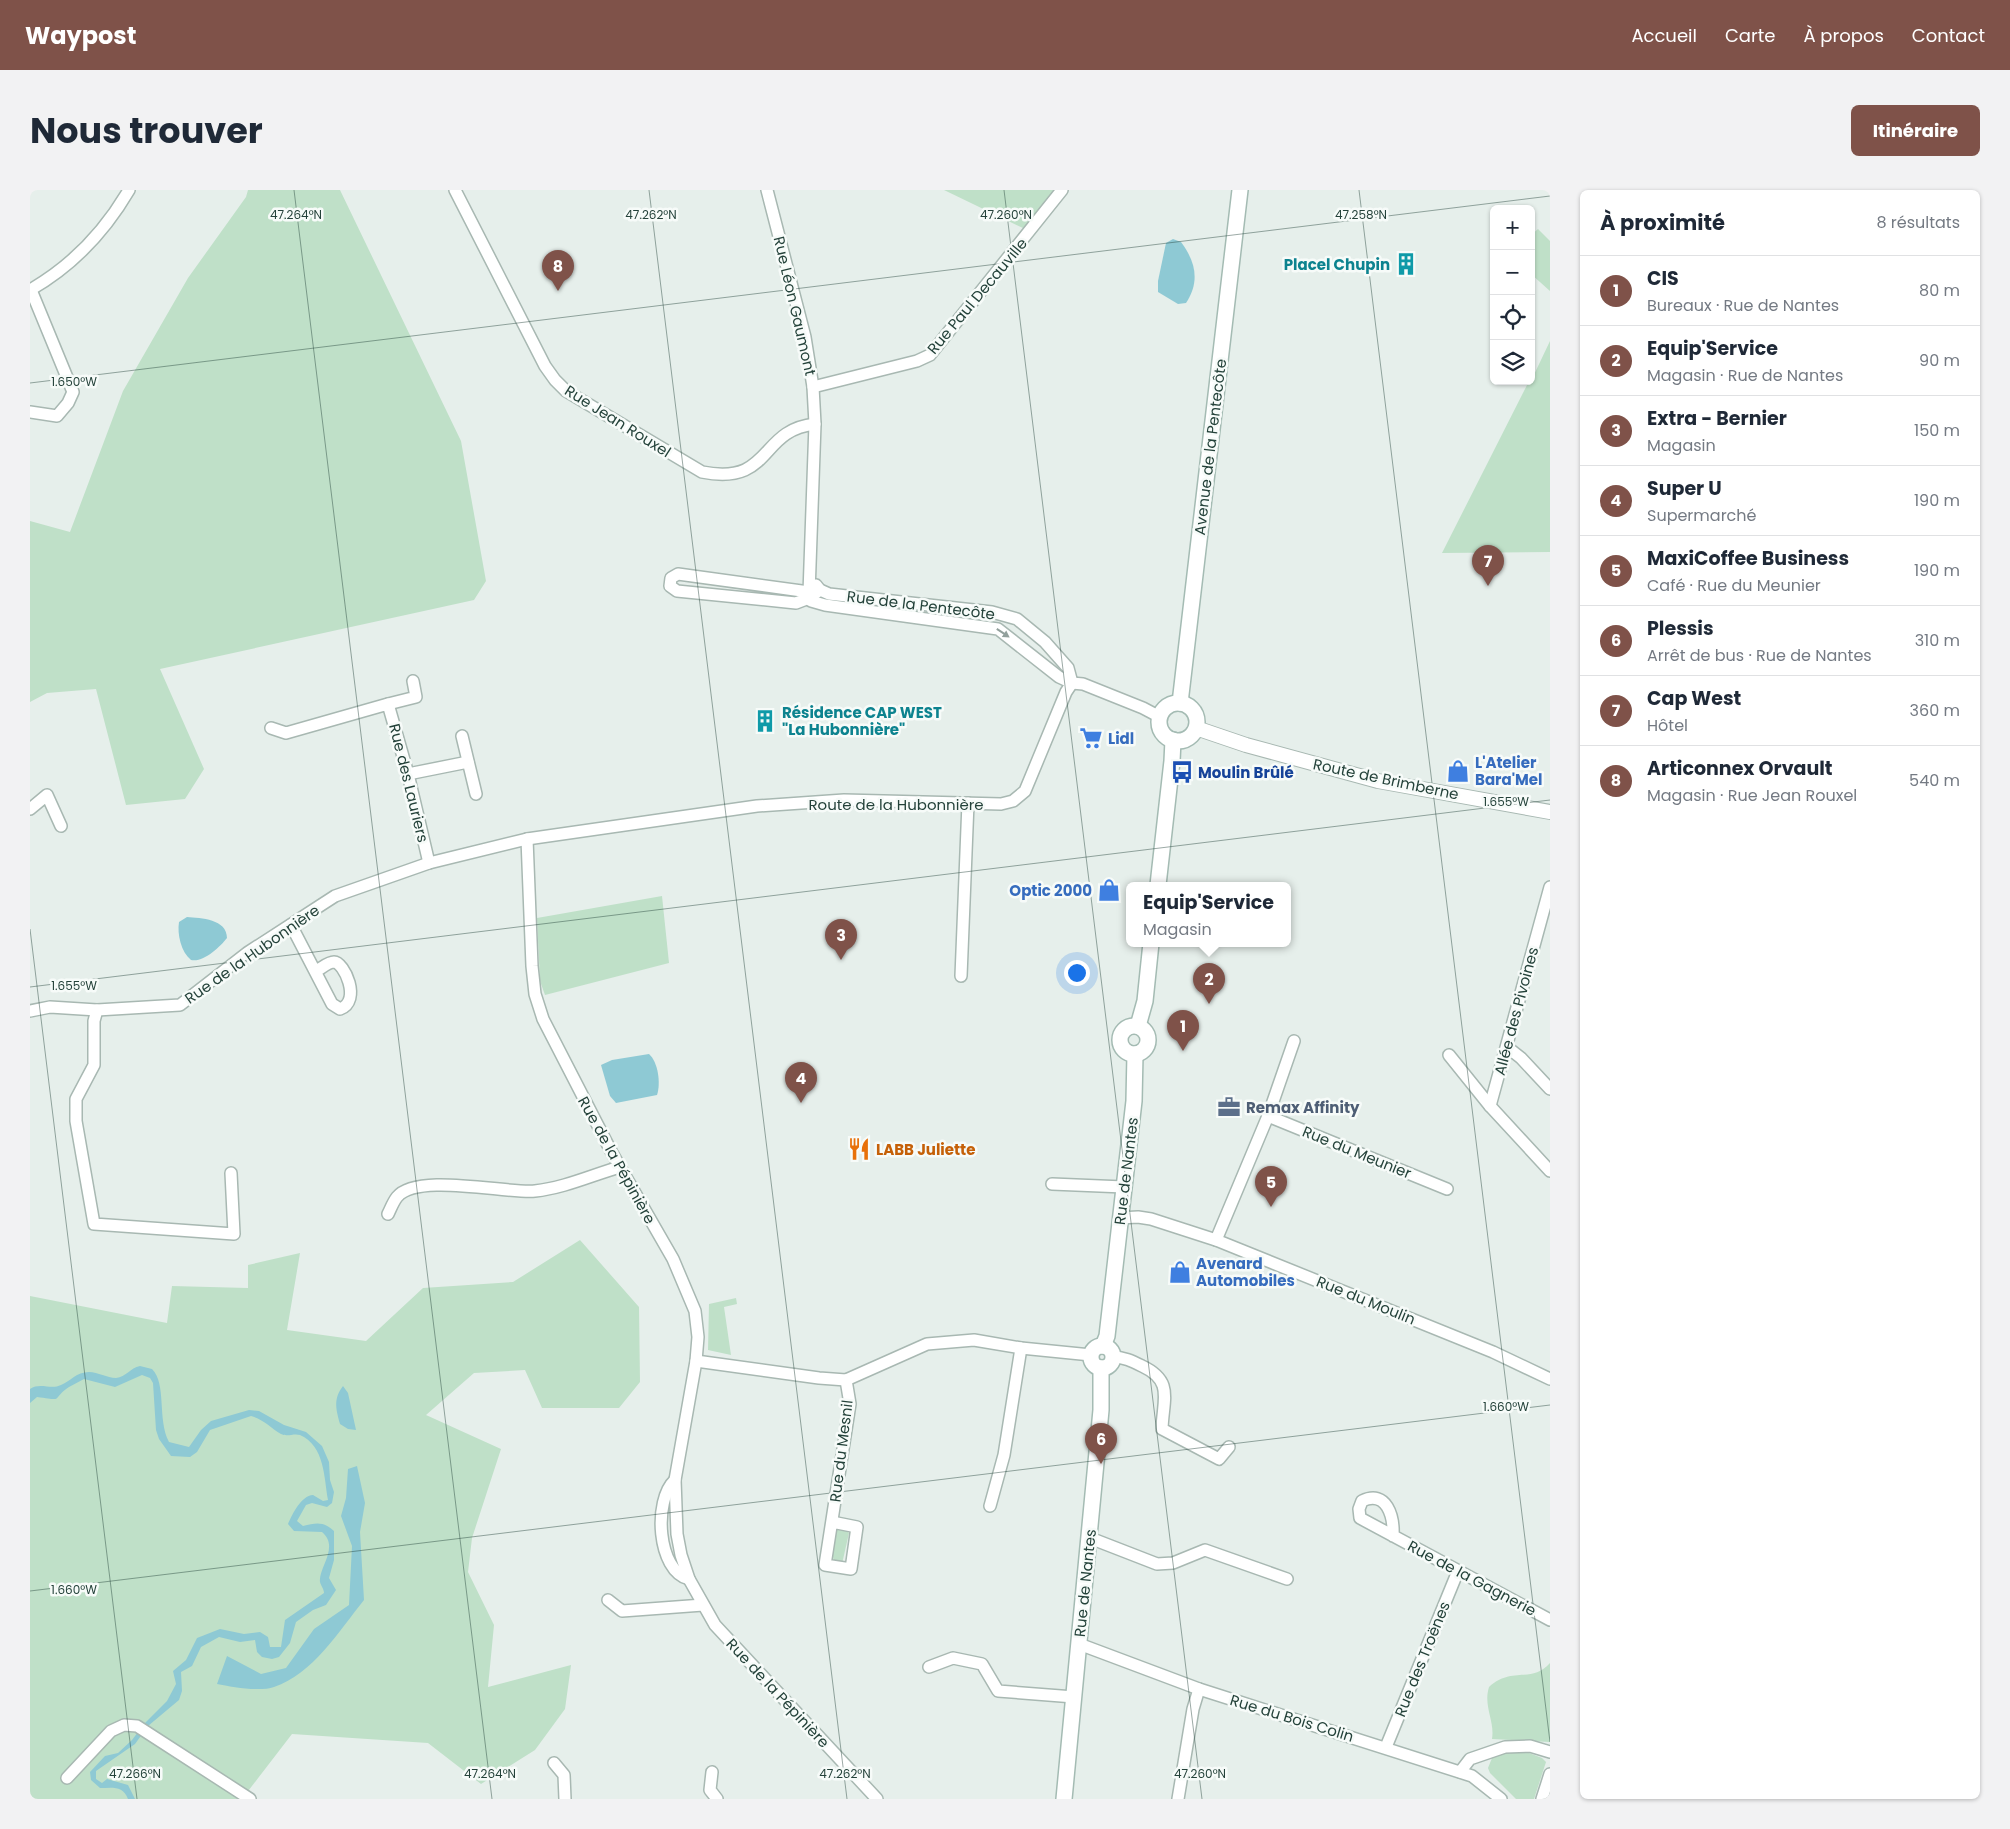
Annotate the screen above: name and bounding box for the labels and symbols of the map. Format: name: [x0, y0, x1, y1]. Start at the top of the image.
text: 47.264°N: [270, 206, 322, 223]
text: 47.262°N: [625, 206, 677, 223]
text: 47.260°N: [980, 206, 1032, 223]
text: 47.258°N: [1335, 206, 1387, 223]
street label: Rue Paul Decauville: [922, 233, 1032, 359]
street label: Rue Léon Gaumont: [769, 234, 821, 378]
pin: 8: [542, 250, 574, 291]
building icon: Placel Chupin: [1393, 251, 1419, 277]
place label: Placel Chupin: [1284, 254, 1390, 275]
street label: Avenue de la Pentecôte: [1189, 358, 1231, 536]
text: 1.650°W: [51, 373, 97, 390]
street label: Rue Jean Rouxel: [561, 380, 675, 462]
pin: 7: [1472, 545, 1504, 586]
street label: Rue de la Pentecôte: [846, 585, 996, 625]
one-way arrow: [996, 628, 1010, 638]
place label: Résidence CAP WEST "La Hubonnière": [782, 702, 942, 740]
building icon: Résidence CAP WEST "La Hubonnière": [752, 708, 778, 734]
street label: Rue des Lauriers: [384, 721, 434, 845]
supermarket icon: Lidl: [1078, 725, 1104, 751]
place label: Lidl: [1108, 728, 1134, 749]
place label: L'Atelier Bara'Mel: [1475, 752, 1542, 790]
street label: Route de Brimberne: [1311, 753, 1461, 805]
shop icon: L'Atelier Bara'Mel: [1445, 758, 1471, 784]
bus stop icon: Moulin Brûlé: [1169, 759, 1195, 785]
place label: Moulin Brûlé: [1198, 762, 1294, 783]
text: 1.655°W: [1483, 793, 1529, 810]
street label: Route de la Hubonnière: [808, 794, 984, 815]
shop icon: Optic 2000: [1096, 877, 1122, 903]
place label: Optic 2000: [1009, 880, 1092, 901]
street label: Rue de la Hubonnière: [180, 899, 324, 1009]
pin: 3: [825, 919, 857, 960]
street label: Allée des Pivoines: [1489, 944, 1543, 1078]
your location: [1064, 960, 1090, 986]
pin: 2: [1193, 963, 1225, 1004]
text: 1.655°W: [51, 977, 97, 994]
pin: 1: [1167, 1010, 1199, 1051]
pin: 4: [785, 1062, 817, 1103]
street label: Rue de la Pépinière: [573, 1093, 661, 1227]
office icon: Remax Affinity: [1216, 1094, 1242, 1120]
place label: Remax Affinity: [1246, 1097, 1360, 1118]
street label: Rue de Nantes: [1109, 1116, 1143, 1226]
street label: Rue du Meunier: [1299, 1121, 1415, 1184]
restaurant icon: LABB Juliette: [846, 1136, 872, 1162]
place label: LABB Juliette: [876, 1139, 975, 1160]
pin: 5: [1255, 1166, 1287, 1207]
place label: Avenard Automobiles: [1196, 1253, 1295, 1291]
shop icon: Avenard Automobiles: [1167, 1259, 1193, 1285]
street label: Rue du Moulin: [1313, 1271, 1419, 1329]
text: 1.660°W: [1483, 1398, 1529, 1415]
street label: Rue du Mesnil: [824, 1399, 858, 1503]
pin: 6: [1085, 1423, 1117, 1464]
street label: Rue de Nantes: [1069, 1528, 1101, 1638]
street label: Rue de la Gagnerie: [1404, 1535, 1540, 1621]
text: 1.660°W: [51, 1581, 97, 1598]
street label: Rue des Troënes: [1389, 1598, 1455, 1720]
street label: Rue de la Pépinière: [722, 1634, 834, 1752]
street label: Rue du Bois Colin: [1228, 1689, 1356, 1747]
text: 47.266°N: [109, 1765, 161, 1782]
text: 47.264°N: [464, 1765, 516, 1782]
text: 47.262°N: [819, 1765, 871, 1782]
text: 47.260°N: [1174, 1765, 1226, 1782]

